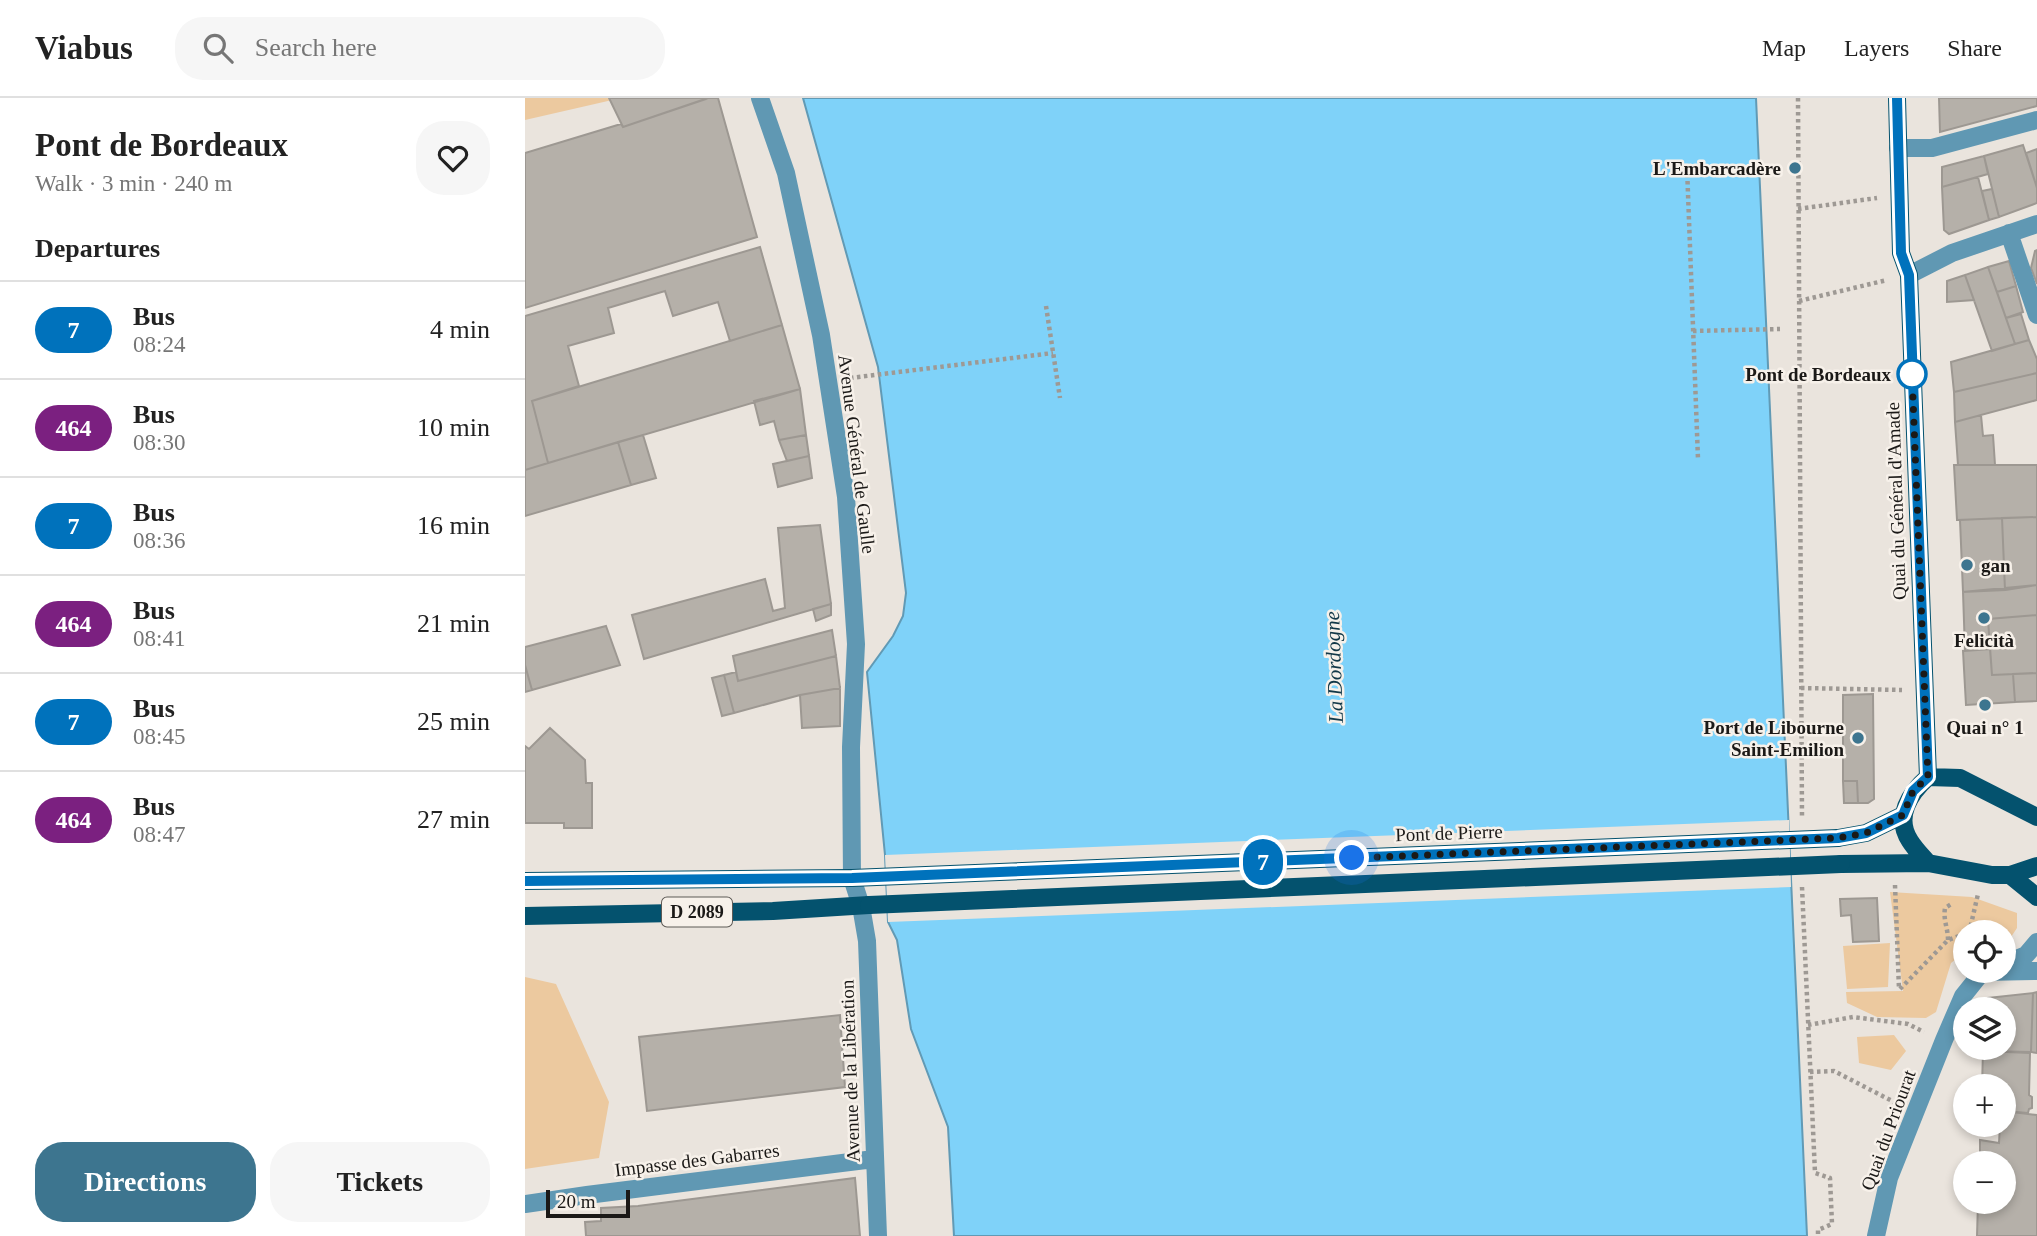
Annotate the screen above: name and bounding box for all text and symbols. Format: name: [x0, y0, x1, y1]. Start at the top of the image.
search box: [175, 17, 665, 80]
icon: search: [199, 29, 237, 67]
text: Viabus: [35, 30, 133, 66]
text: Search here: [255, 33, 377, 62]
text: Map: [1762, 35, 1806, 61]
text: Layers: [1844, 35, 1909, 61]
text: Share: [1947, 35, 2002, 61]
button: heart: [416, 121, 490, 195]
text: Pont de Bordeaux: [35, 127, 288, 163]
place label: L'Embarcadère: [1653, 158, 1781, 179]
marker: L'Embarcadère: [1787, 160, 1803, 176]
text: Walk · 3 min · 240 m: [35, 171, 232, 196]
text: Departures: [35, 234, 160, 263]
text: Bus: [133, 302, 175, 331]
text: 4 min: [430, 315, 490, 344]
text: 7: [68, 317, 80, 343]
text: 08:24: [133, 332, 185, 357]
street label: Avenue Général de Gaulle: [834, 353, 880, 555]
marker: Pont de Bordeaux: [1897, 359, 1927, 389]
place label: Pont de Bordeaux: [1745, 364, 1891, 385]
text: Bus: [133, 400, 175, 429]
street label: Quai du Général d'Amade: [1882, 402, 1910, 600]
text: 10 min: [417, 413, 490, 442]
text: 464: [56, 415, 92, 441]
text: 08:30: [133, 430, 185, 455]
text: Bus: [133, 498, 175, 527]
text: 16 min: [417, 511, 490, 540]
text: 7: [68, 513, 80, 539]
text: 08:36: [133, 528, 185, 553]
place label: gan: [1981, 555, 2011, 576]
marker: gan: [1959, 557, 1975, 573]
text: Bus: [133, 596, 175, 625]
text: 21 min: [417, 609, 490, 638]
marker: Felicità: [1976, 610, 1992, 626]
text: 464: [56, 611, 92, 637]
water label: La Dordogne: [1320, 611, 1348, 724]
text: 08:41: [133, 626, 185, 651]
place label: Felicità: [1954, 630, 2015, 651]
text: Bus: [133, 694, 175, 723]
marker: Quai n° 1: [1977, 697, 1993, 713]
text: 25 min: [417, 707, 490, 736]
text: 7: [68, 709, 80, 735]
place label: Port de Libourne Saint-Emilion: [1704, 717, 1844, 760]
place label: Quai n° 1: [1946, 717, 2024, 738]
text: 08:45: [133, 724, 185, 749]
marker: Port de Libourne Saint-Emilion: [1850, 730, 1866, 746]
text: Bus: [133, 792, 175, 821]
text: 27 min: [417, 805, 490, 834]
text: 464: [56, 807, 92, 833]
street label: Pont de Pierre: [1395, 821, 1503, 845]
text: 08:47: [133, 822, 185, 847]
line badge: 7: [1240, 839, 1286, 885]
your location: [1334, 840, 1369, 875]
text: 7: [1257, 849, 1269, 875]
road number: D 2089: [662, 898, 732, 926]
map controls: [1953, 920, 2016, 1214]
button: locate: [1953, 920, 2016, 983]
street label: Avenue de la Libération: [836, 979, 864, 1163]
button: layers: [1953, 997, 2016, 1060]
street label: Quai du Priourat: [1856, 1066, 1920, 1193]
button: +: [1953, 1074, 2016, 1137]
street label: Impasse des Gabarres: [614, 1139, 780, 1181]
button: Directions: [35, 1142, 256, 1222]
button: Tickets: [270, 1142, 490, 1222]
button: −: [1953, 1151, 2016, 1214]
scale bar: [546, 1187, 630, 1219]
text: 20 m: [557, 1191, 596, 1212]

